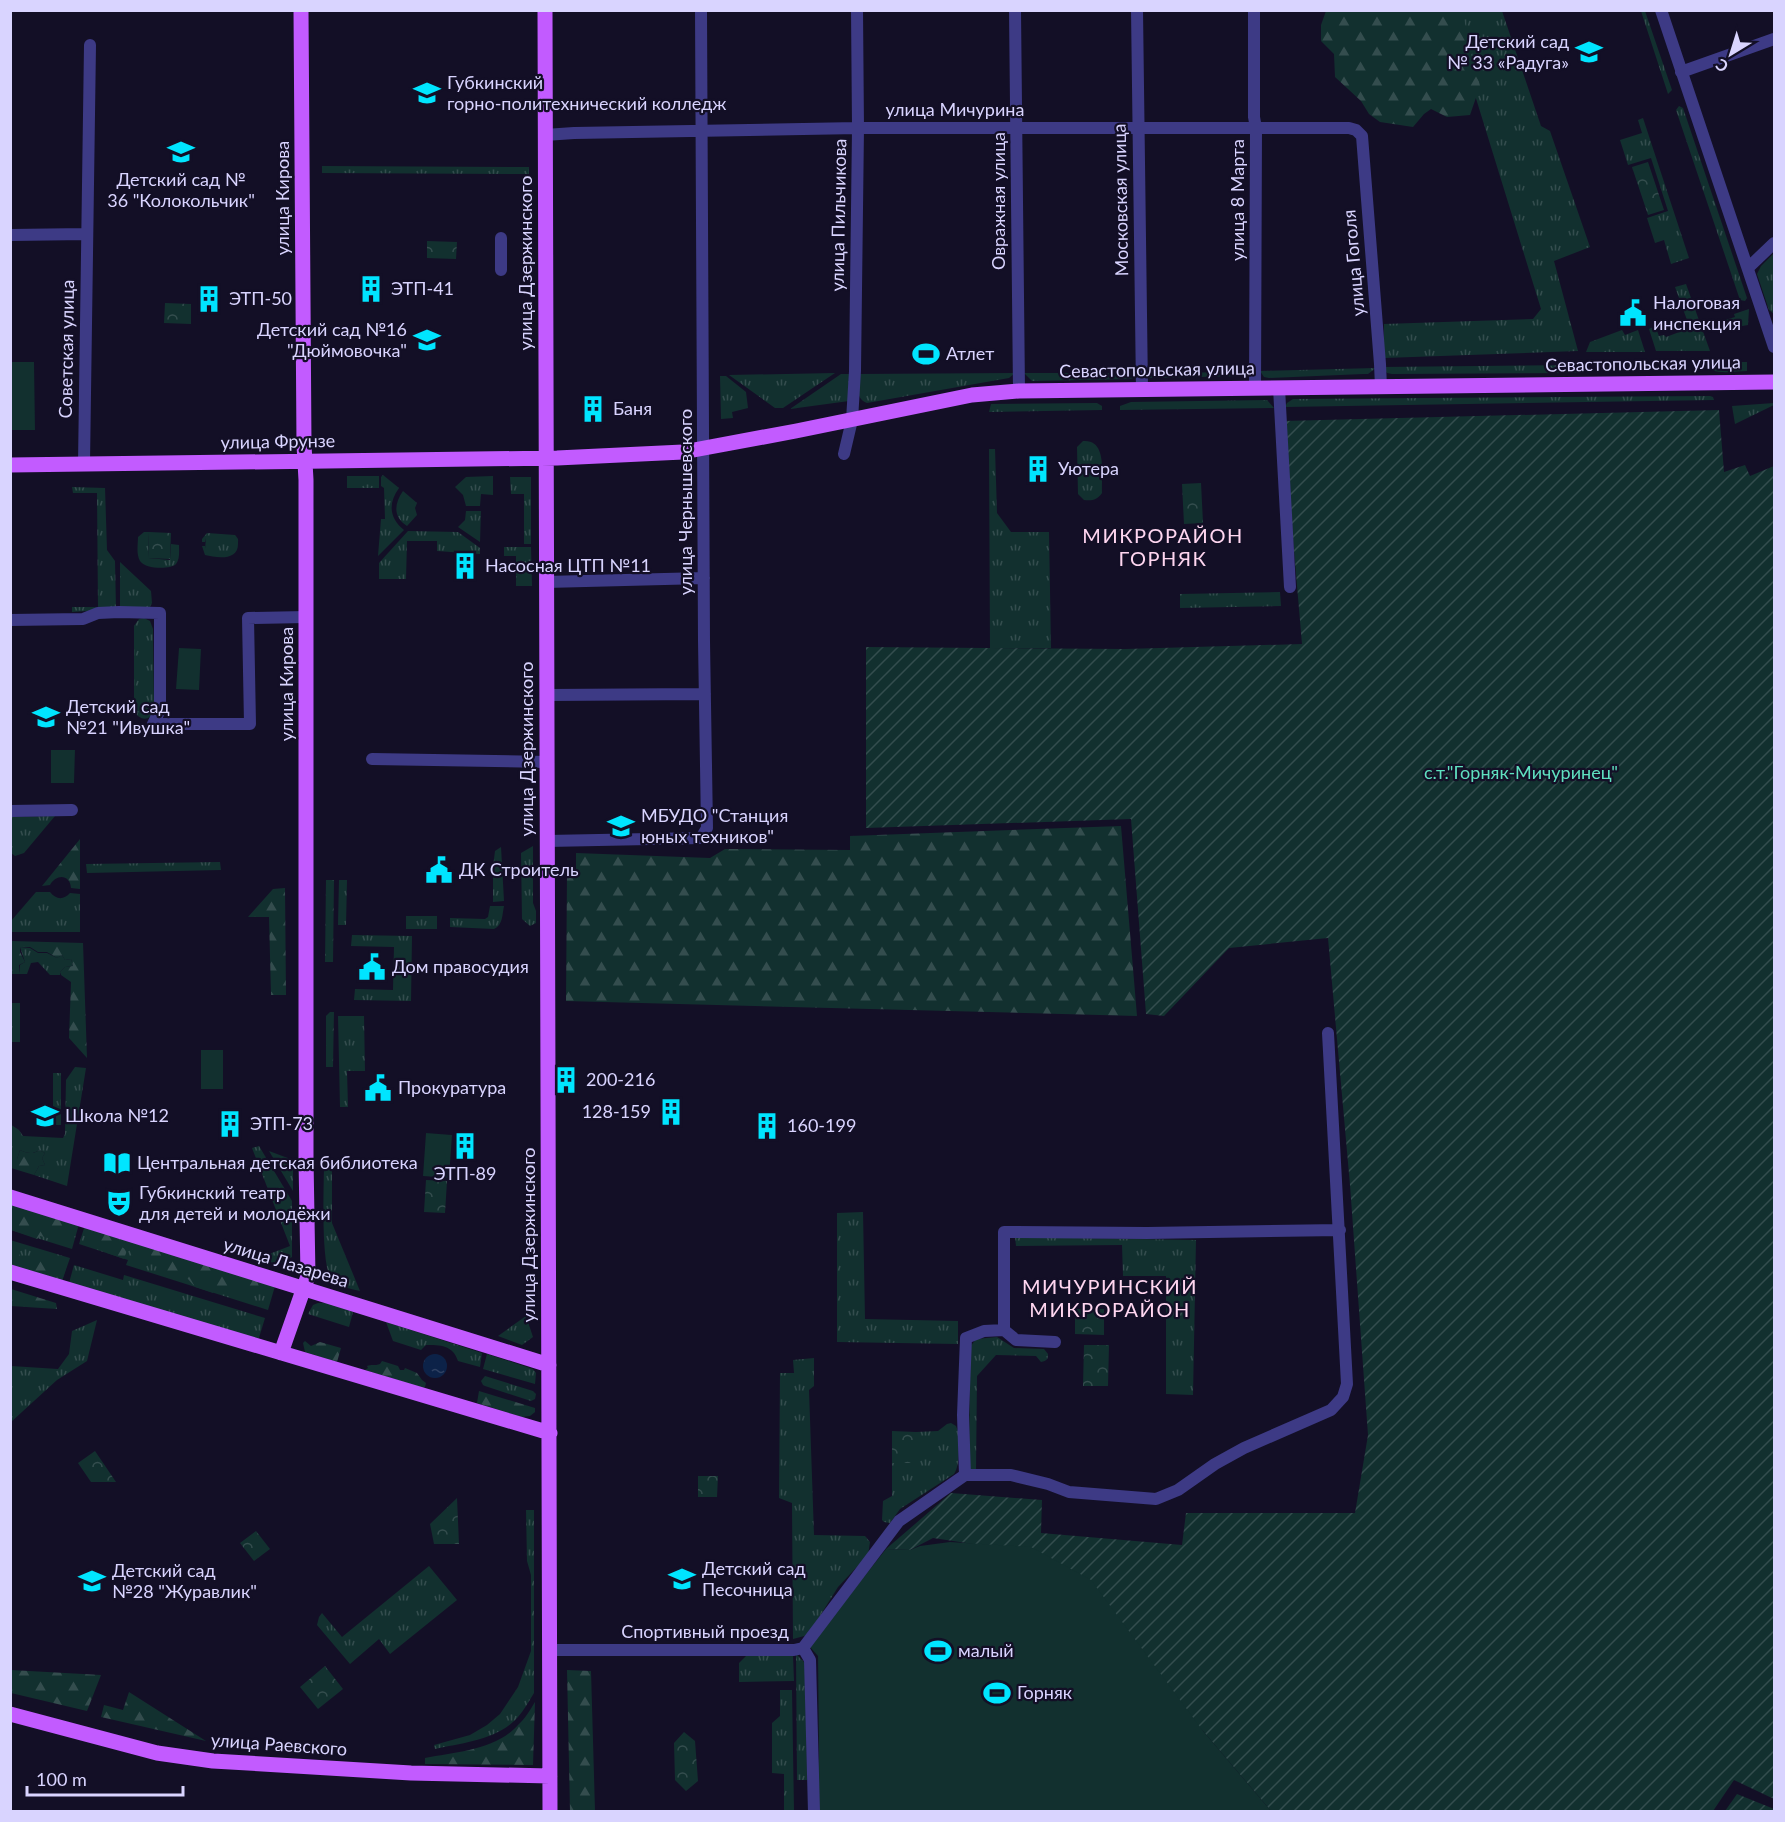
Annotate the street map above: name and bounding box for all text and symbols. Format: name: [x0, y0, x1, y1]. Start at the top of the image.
north arrow: [1701, 24, 1761, 84]
place label: Детский сад № 33 «Радуга»: [1447, 30, 1569, 73]
school or university icon: Детский сад № 33 «Радуга»: [1574, 37, 1604, 67]
text: С: [1711, 55, 1731, 77]
place label: Губкинский горно-политехнический колледж: [447, 71, 727, 114]
school or university icon: Губкинский горно-политехнический колледж: [412, 78, 442, 108]
street label: улица Мичурина: [886, 98, 1024, 120]
street label: Московская улица: [1108, 123, 1132, 277]
street label: Овражная улица: [987, 132, 1009, 270]
school or university icon: Детский сад № 36 "Колокольчик": [166, 137, 196, 167]
street label: улица Пильчикова: [826, 138, 850, 292]
street label: улица 8 Марта: [1226, 139, 1248, 261]
street label: улица Кирова: [271, 141, 293, 255]
place label: Детский сад № 36 "Колокольчик": [107, 168, 255, 211]
street label: улица Дзержинского: [514, 176, 536, 350]
street label: улица Гоголя: [1337, 209, 1369, 317]
building icon: ЭТП-41: [356, 274, 386, 304]
place label: ЭТП-41: [391, 277, 454, 299]
street label: Советская улица: [54, 280, 78, 418]
building icon: ЭТП-50: [194, 284, 224, 314]
place label: ЭТП-50: [229, 287, 292, 309]
place label: Налоговая инспекция: [1653, 291, 1741, 334]
public building icon: Налоговая инспекция: [1618, 298, 1648, 328]
place label: Детский сад №16 "Дюймовочка": [257, 318, 407, 361]
school or university icon: Детский сад №16 "Дюймовочка": [412, 325, 442, 355]
sports icon: Атлет: [911, 339, 941, 369]
place label: Атлет: [946, 342, 994, 364]
street label: Севастопольская улица: [1545, 350, 1741, 376]
street label: Севастопольская улица: [1059, 356, 1255, 382]
building icon: Баня: [578, 394, 608, 424]
place label: Баня: [613, 397, 652, 419]
street label: улица Чернышевского: [674, 409, 696, 595]
street label: улица Фрунзе: [221, 429, 335, 453]
building icon: Уютера: [1023, 454, 1053, 484]
place label: Уютера: [1058, 457, 1119, 479]
district label: МИКРОРАЙОН ГОРНЯК: [1082, 523, 1244, 570]
building icon: Насосная ЦТП №11: [450, 551, 480, 581]
place label: Насосная ЦТП №11: [485, 554, 651, 576]
street label: улица Кирова: [275, 627, 297, 741]
street label: улица Дзержинского: [515, 662, 537, 836]
place label: Детский сад №21 "Ивушка": [66, 695, 190, 738]
school or university icon: Детский сад №21 "Ивушка": [31, 702, 61, 732]
park label: с.т."Горняк-Мичуринец": [1424, 761, 1618, 783]
place label: МБУДО "Станция юных техников": [641, 804, 788, 847]
school or university icon: МБУДО "Станция юных техников": [606, 811, 636, 841]
public building icon: ДК Строитель: [424, 855, 454, 885]
place label: ДК Строитель: [459, 858, 579, 880]
public building icon: Дом правосудия: [357, 952, 387, 982]
place label: Дом правосудия: [392, 955, 529, 977]
building icon: 200-216: [551, 1065, 581, 1095]
place label: 200-216: [586, 1068, 655, 1090]
public building icon: Прокуратура: [363, 1073, 393, 1103]
place label: Прокуратура: [398, 1076, 506, 1098]
building icon: 128-159: [656, 1097, 686, 1127]
place label: 128-159: [582, 1100, 651, 1122]
school or university icon: Школа №12: [30, 1101, 60, 1131]
place label: Школа №12: [65, 1104, 169, 1126]
building icon: ЭТП-73: [215, 1109, 245, 1139]
building icon: 160-199: [752, 1111, 782, 1141]
place label: ЭТП-73: [250, 1112, 313, 1134]
place label: 160-199: [787, 1114, 856, 1136]
building icon: ЭТП-89: [450, 1131, 480, 1161]
library icon: Центральная детская библиотека: [102, 1148, 132, 1178]
street label: улица Дзержинского: [517, 1148, 539, 1322]
place label: Центральная детская библиотека: [137, 1151, 418, 1173]
place label: ЭТП-89: [433, 1162, 497, 1184]
place label: Губкинский театр для детей и молодёжи: [139, 1181, 331, 1224]
theatre icon: Губкинский театр для детей и молодёжи: [104, 1188, 134, 1218]
street label: улица Лазарева: [221, 1233, 352, 1292]
district label: МИЧУРИНСКИЙ МИКРОРАЙОН: [1022, 1274, 1198, 1321]
place label: Детский сад Песочница: [702, 1557, 806, 1600]
place label: Детский сад №28 "Журавлик": [112, 1559, 257, 1602]
school or university icon: Детский сад Песочница: [667, 1564, 697, 1594]
school or university icon: Детский сад №28 "Журавлик": [77, 1566, 107, 1596]
street label: Спортивный проезд: [621, 1620, 789, 1642]
sports icon: малый: [923, 1636, 953, 1666]
place label: малый: [958, 1639, 1014, 1661]
sports icon: Горняк: [982, 1678, 1012, 1708]
place label: Горняк: [1017, 1681, 1073, 1703]
street label: улица Раевского: [210, 1728, 348, 1760]
scale bar: [27, 1759, 183, 1797]
text: 100 m: [36, 1768, 87, 1790]

